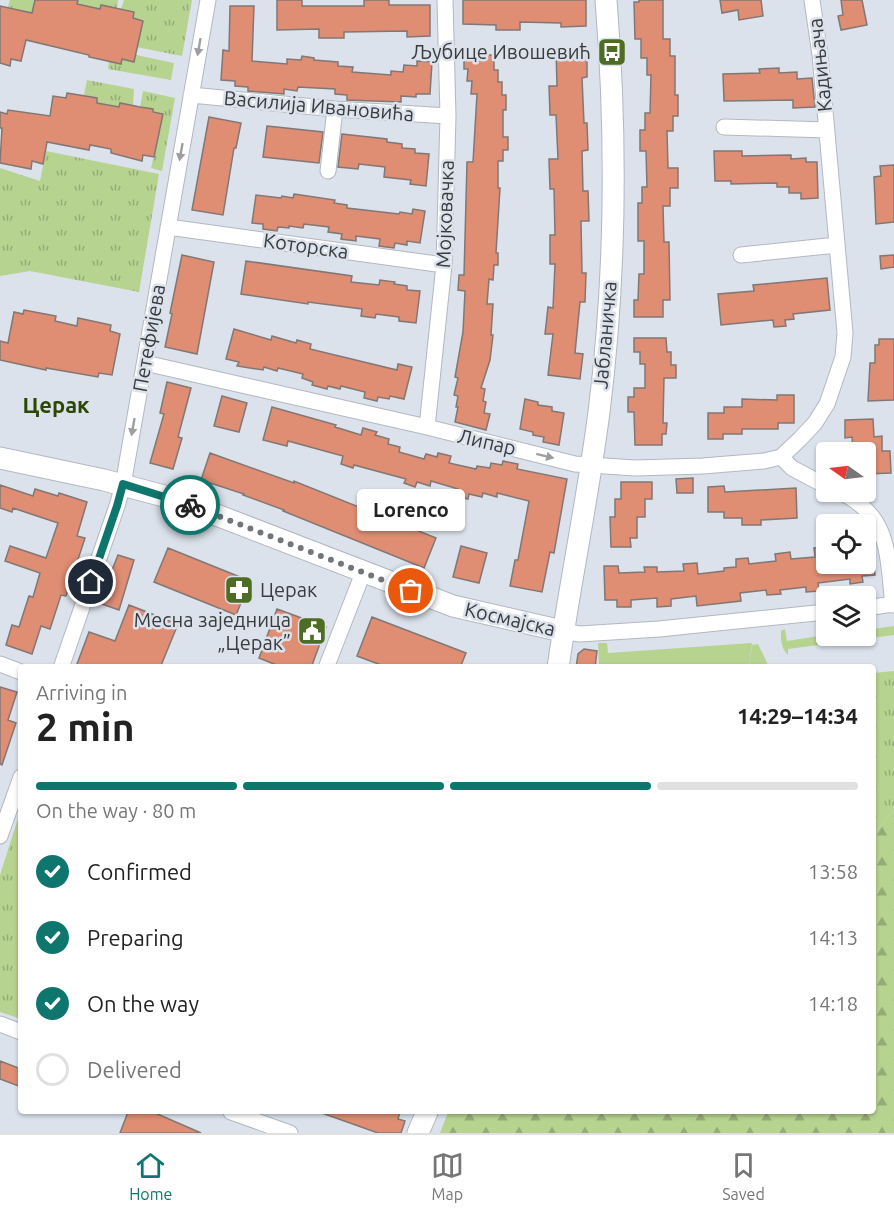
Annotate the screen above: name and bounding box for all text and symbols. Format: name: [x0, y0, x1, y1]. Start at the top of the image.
street label: Кадињача: [803, 17, 836, 113]
bus stop icon: Љубице Ивошевић: [596, 36, 628, 68]
one-way arrow: [194, 38, 203, 57]
place label: Љубице Ивошевић: [411, 40, 591, 63]
street label: Василија Ивановића: [223, 86, 415, 125]
one-way arrow: [176, 143, 185, 162]
street label: Мојковачка: [431, 160, 458, 268]
street label: Которска: [262, 228, 350, 263]
street label: Јабланичка: [588, 280, 621, 390]
street label: Петефијева: [128, 282, 169, 394]
district label: Церак: [22, 392, 90, 417]
one-way arrow: [128, 418, 137, 437]
street label: Липар: [456, 424, 519, 459]
north arrow: [816, 442, 876, 502]
map controls: [816, 442, 876, 646]
one-way arrow: [536, 452, 554, 462]
courier: [160, 475, 220, 535]
icon: bike: [174, 489, 207, 522]
callout: Lorenco: [357, 489, 465, 531]
text: Lorenco: [373, 498, 449, 521]
button: locate: [816, 514, 876, 574]
pin: [65, 556, 116, 607]
icon: home: [74, 565, 107, 598]
pin: [385, 565, 436, 616]
pharmacy icon: Церак: [223, 574, 255, 606]
icon: bag: [394, 574, 427, 607]
place label: Церак: [260, 578, 317, 601]
button: layers: [816, 586, 876, 646]
street label: Космајска: [462, 597, 558, 640]
place label: Месна заједница „Церак”: [134, 608, 291, 654]
public building icon: Месна заједница „Церак”: [296, 615, 328, 647]
text: Arriving in: [36, 681, 127, 704]
text: 14:29–14:34: [737, 703, 858, 728]
text: 2 min: [36, 705, 135, 748]
text: On the way · 80 m: [36, 799, 196, 822]
icon: check: [36, 855, 69, 888]
text: Confirmed: [87, 859, 192, 884]
text: 13:58: [808, 860, 858, 883]
icon: check: [36, 921, 69, 954]
text: Preparing: [87, 925, 184, 950]
text: 14:13: [808, 926, 858, 949]
icon: check: [36, 987, 69, 1020]
text: On the way: [87, 991, 199, 1016]
text: 14:18: [808, 992, 858, 1015]
text: Delivered: [87, 1057, 182, 1082]
tab: Home: [129, 1149, 172, 1203]
tab: Map: [431, 1149, 464, 1203]
tab: Saved: [722, 1149, 765, 1203]

